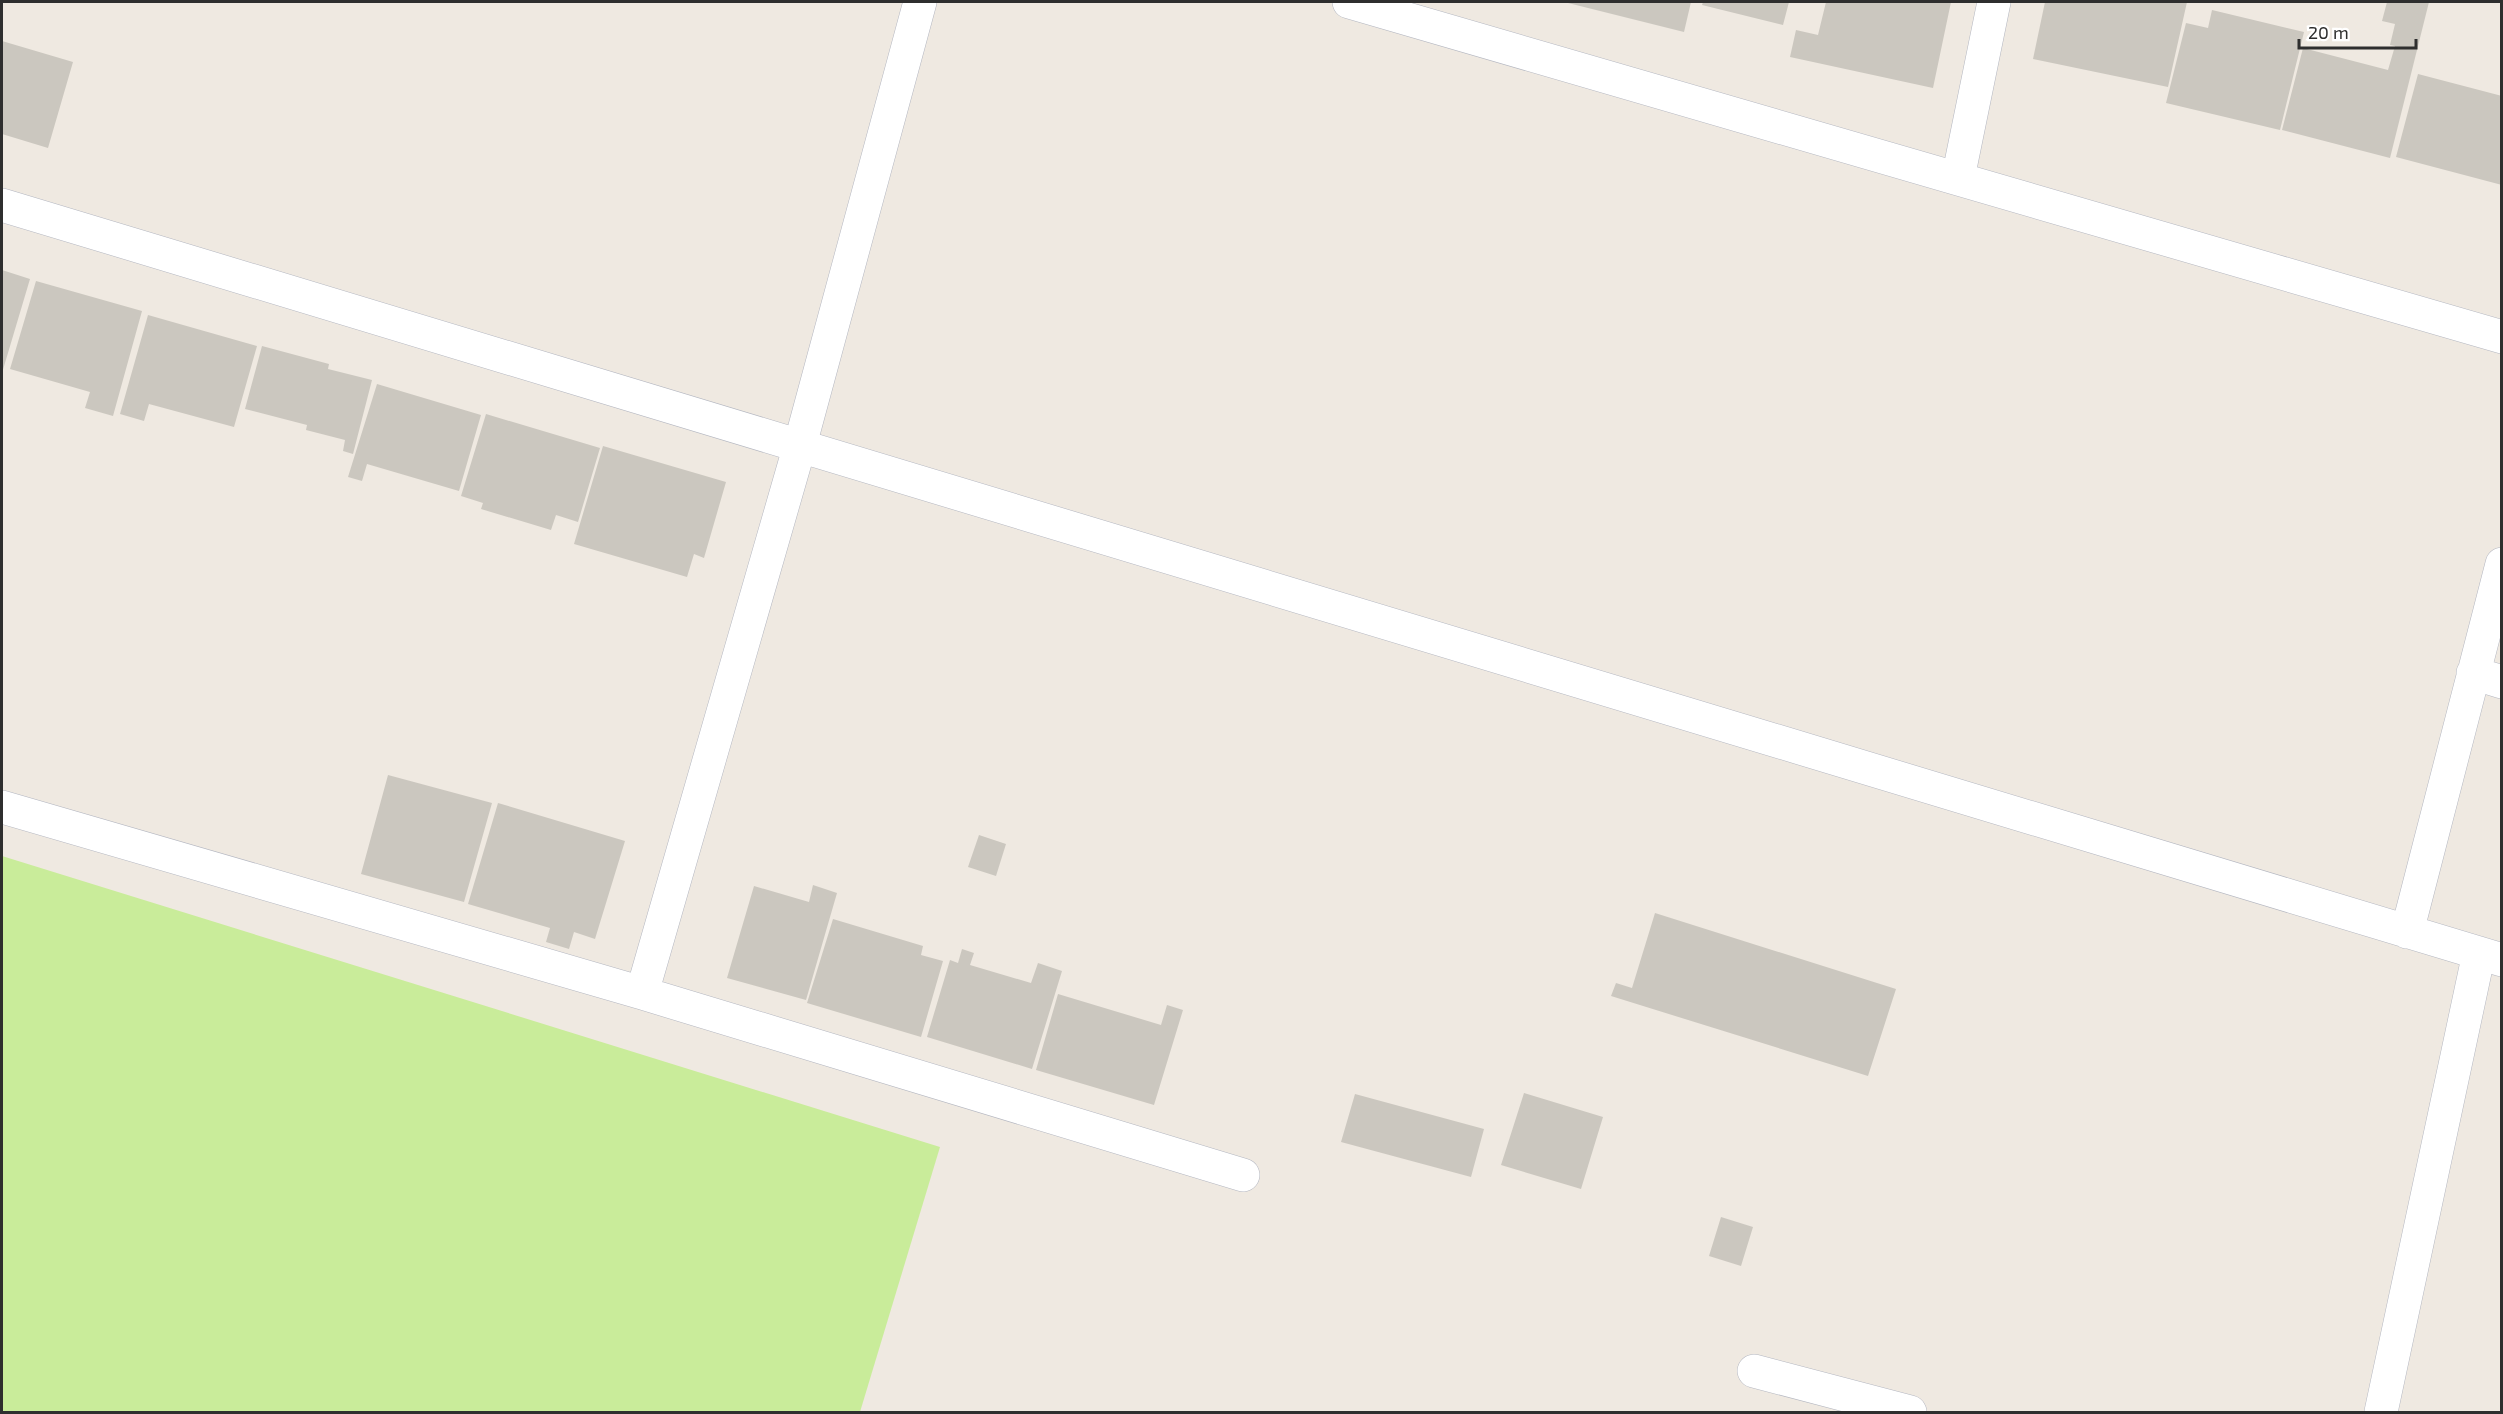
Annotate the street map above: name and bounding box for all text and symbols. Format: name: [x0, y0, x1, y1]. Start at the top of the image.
scale bar: [2299, 12, 2416, 50]
text: 20 m: [2308, 21, 2349, 43]

